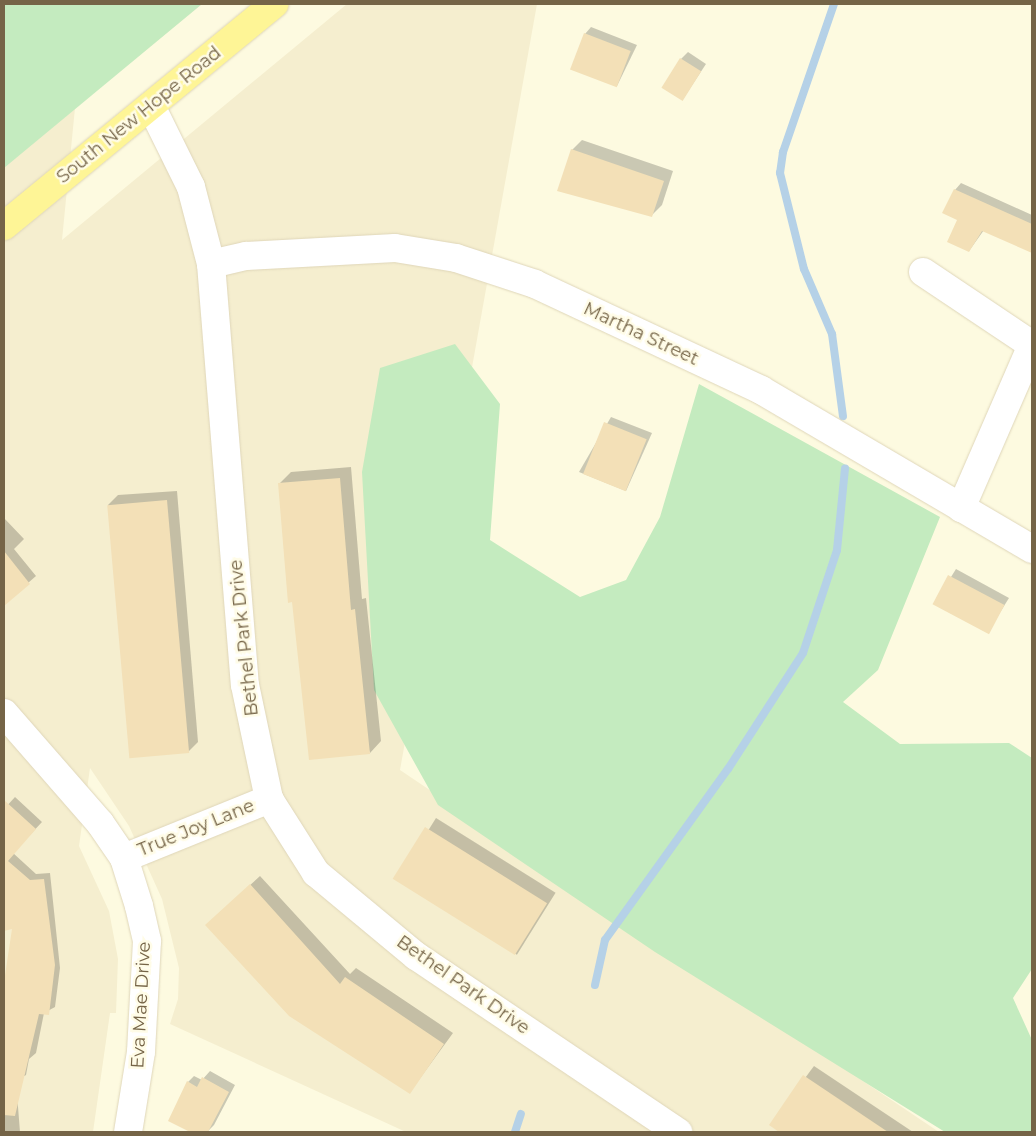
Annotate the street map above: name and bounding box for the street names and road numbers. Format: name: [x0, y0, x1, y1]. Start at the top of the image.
street label: South New Hope Road: [52, 42, 226, 188]
street label: Martha Street: [580, 298, 702, 370]
street label: Bethel Park Drive: [225, 559, 263, 717]
street label: True Joy Lane: [135, 795, 257, 861]
street label: Bethel Park Drive: [392, 931, 534, 1039]
street label: Eva Mae Drive: [127, 941, 155, 1069]

